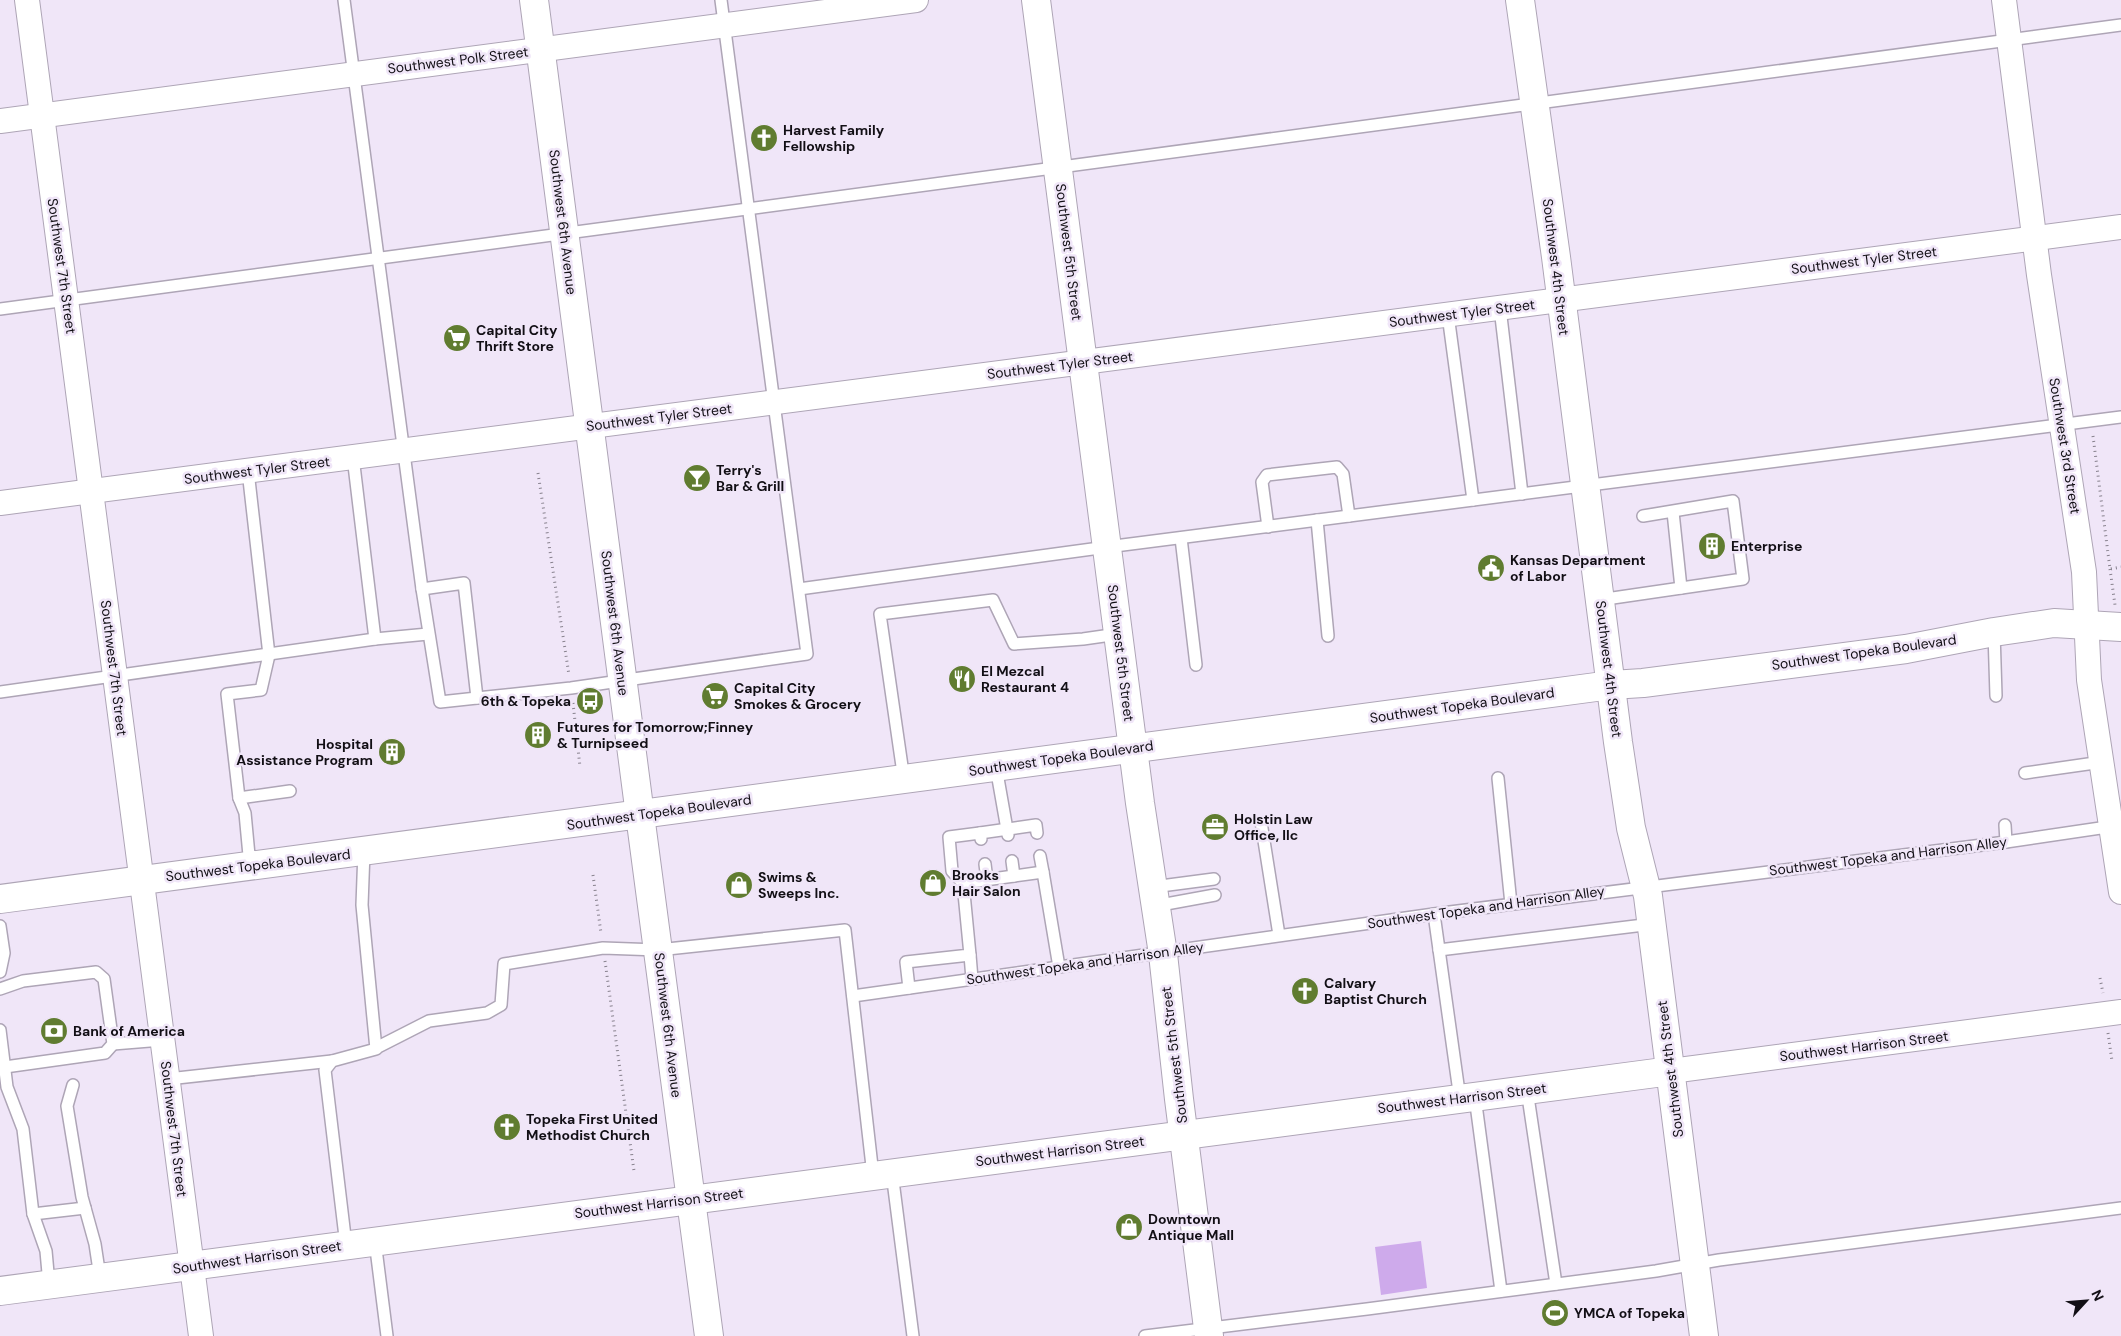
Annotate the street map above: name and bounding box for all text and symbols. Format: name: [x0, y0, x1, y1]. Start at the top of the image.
street label: Southwest Polk Street: [386, 42, 530, 78]
place label: Harvest Family Fellowship: [783, 121, 885, 155]
church icon: Harvest Family Fellowship: [749, 123, 779, 153]
street label: Southwest 6th Avenue: [545, 148, 581, 296]
street label: Southwest 5th Street: [1052, 183, 1086, 321]
street label: Southwest 7th Street: [44, 197, 80, 335]
street label: Southwest 4th Street: [1539, 198, 1573, 336]
street label: Southwest Tyler Street: [1790, 242, 1938, 278]
street label: Southwest Tyler Street: [1388, 295, 1536, 331]
place label: Capital City Thrift Store: [476, 321, 558, 355]
supermarket icon: Capital City Thrift Store: [442, 323, 472, 353]
street label: Southwest Tyler Street: [986, 347, 1134, 383]
street label: Southwest 3rd Street: [2045, 377, 2085, 515]
street label: Southwest Tyler Street: [585, 399, 733, 435]
street label: Southwest Tyler Street: [183, 452, 331, 488]
place label: Terry's Bar & Grill: [716, 461, 784, 495]
bar icon: Terry's Bar & Grill: [682, 463, 712, 493]
building icon: Enterprise: [1697, 531, 1727, 561]
place label: Enterprise: [1731, 537, 1802, 555]
street label: Southwest 6th Avenue: [597, 549, 633, 697]
place label: Kansas Department of Labor: [1510, 551, 1646, 585]
public building icon: Kansas Department of Labor: [1476, 553, 1506, 583]
street label: Southwest 5th Street: [1104, 584, 1138, 722]
street label: Southwest 7th Street: [97, 599, 131, 737]
street label: Southwest 4th Street: [1592, 600, 1626, 738]
street label: Southwest Topeka Boulevard: [1771, 630, 1957, 674]
place label: El Mezcal Restaurant 4: [981, 662, 1069, 696]
restaurant icon: El Mezcal Restaurant 4: [947, 664, 977, 694]
place label: Capital City Smokes & Grocery: [734, 679, 862, 713]
supermarket icon: Capital City Smokes & Grocery: [700, 681, 730, 711]
street label: Southwest Topeka Boulevard: [1369, 683, 1555, 727]
bus stop icon: 6th & Topeka: [575, 686, 605, 716]
place label: 6th & Topeka: [481, 692, 571, 710]
place label: Futures for Tomorrow;Finney & Turnipseed: [557, 718, 754, 752]
building icon: Futures for Tomorrow;Finney & Turnipseed: [523, 720, 553, 750]
place label: Hospital Assistance Program: [236, 735, 373, 769]
street label: Southwest Topeka Boulevard: [968, 736, 1154, 780]
building icon: Hospital Assistance Program: [377, 737, 407, 767]
street label: Southwest Topeka Boulevard: [566, 790, 752, 834]
place label: Holstin Law Office, llc: [1234, 810, 1313, 844]
office icon: Holstin Law Office, llc: [1200, 812, 1230, 842]
street label: Southwest Topeka and Harrison Alley: [1768, 832, 2008, 880]
street label: Southwest Topeka Boulevard: [165, 845, 351, 885]
place label: Brooks Hair Salon: [952, 866, 1021, 900]
place label: Swims & Sweeps Inc.: [758, 868, 839, 902]
shop icon: Brooks Hair Salon: [918, 868, 948, 898]
shop icon: Swims & Sweeps Inc.: [724, 870, 754, 900]
street label: Southwest Topeka and Harrison Alley: [1366, 881, 1606, 933]
street label: Southwest Topeka and Harrison Alley: [965, 937, 1205, 989]
street label: Southwest 6th Avenue: [650, 951, 686, 1099]
place label: Calvary Baptist Church: [1324, 974, 1427, 1008]
church icon: Calvary Baptist Church: [1290, 976, 1320, 1006]
street label: Southwest 5th Street: [1157, 986, 1191, 1124]
street label: Southwest 4th Street: [1653, 1000, 1687, 1138]
bank icon: Bank of America: [39, 1016, 69, 1046]
place label: Bank of America: [73, 1022, 185, 1040]
street label: Southwest Harrison Street: [1779, 1027, 1949, 1065]
street label: Southwest 7th Street: [157, 1060, 191, 1198]
street label: Southwest Harrison Street: [1377, 1079, 1547, 1117]
place label: Topeka First United Methodist Church: [526, 1110, 658, 1144]
church icon: Topeka First United Methodist Church: [492, 1112, 522, 1142]
street label: Southwest Harrison Street: [975, 1132, 1145, 1170]
street label: Southwest Harrison Street: [574, 1184, 744, 1222]
place label: Downtown Antique Mall: [1148, 1210, 1234, 1244]
shop icon: Downtown Antique Mall: [1114, 1212, 1144, 1242]
street label: Southwest Harrison Street: [172, 1236, 342, 1278]
north arrow: [2061, 1276, 2111, 1326]
text: N: [2087, 1287, 2108, 1304]
sports icon: YMCA of Topeka: [1540, 1298, 1570, 1328]
place label: YMCA of Topeka: [1574, 1304, 1685, 1322]

